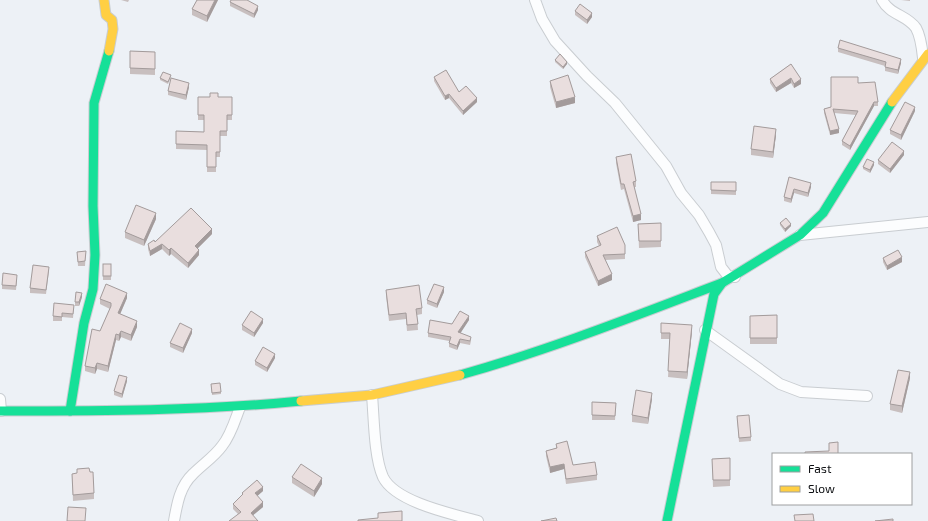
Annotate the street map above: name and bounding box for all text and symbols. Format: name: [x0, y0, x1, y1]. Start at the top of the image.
legend: [772, 453, 912, 505]
text: Fast: [808, 461, 832, 475]
text: Slow: [808, 481, 835, 495]

